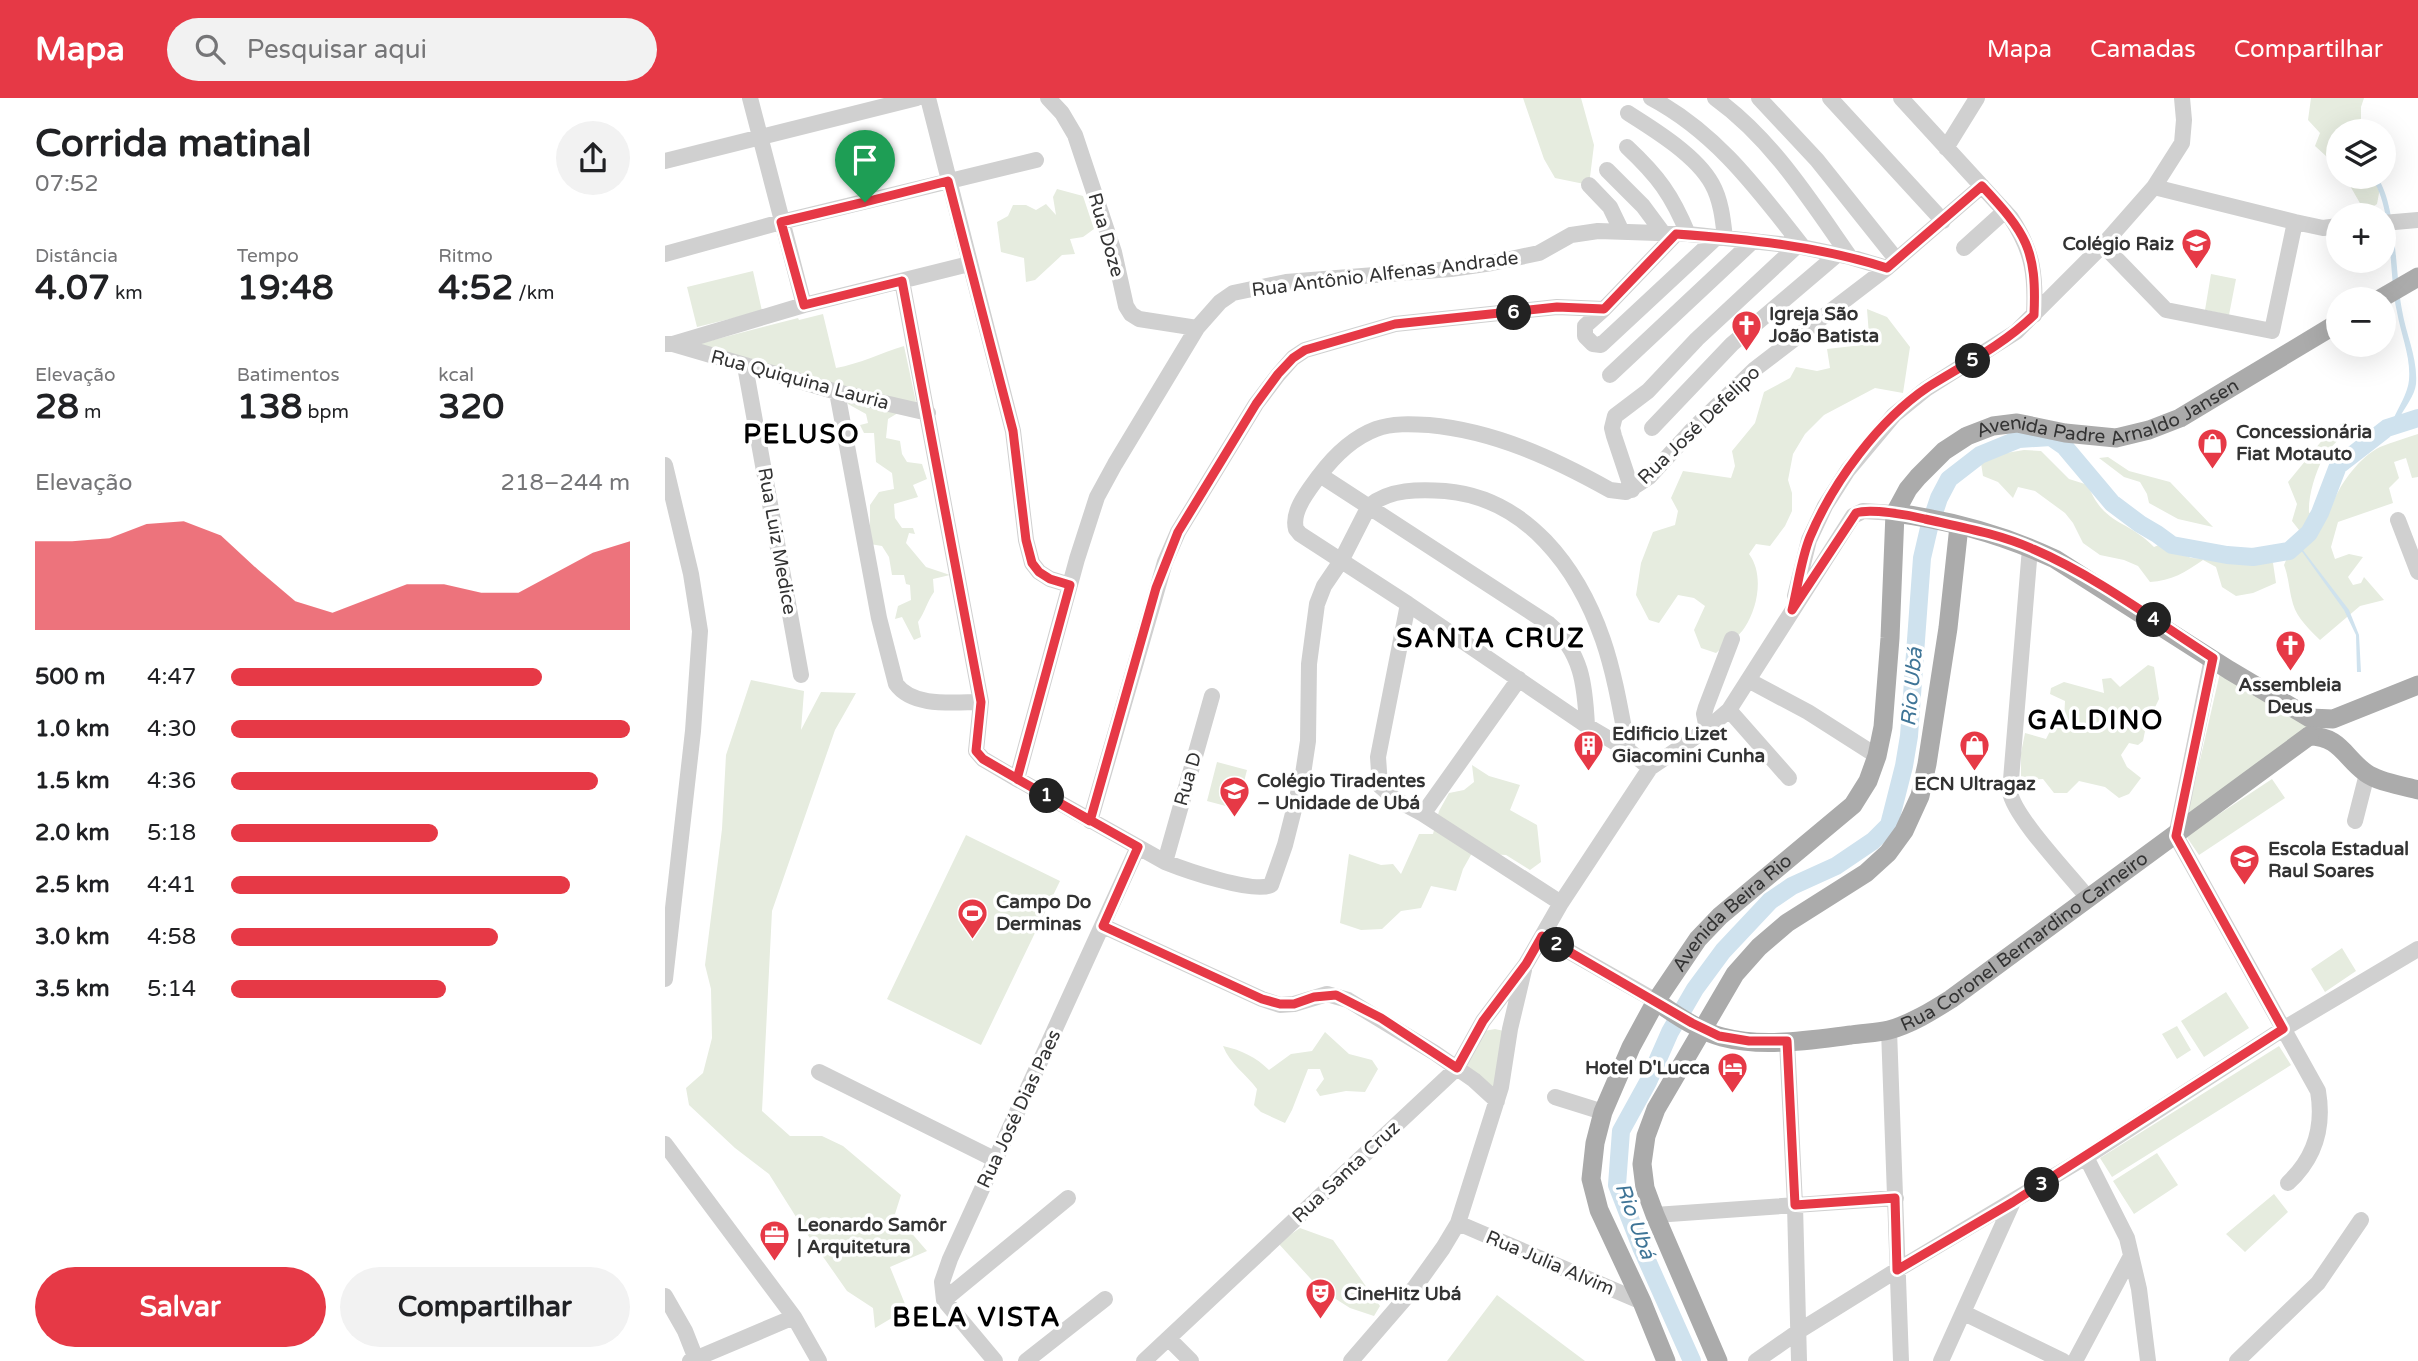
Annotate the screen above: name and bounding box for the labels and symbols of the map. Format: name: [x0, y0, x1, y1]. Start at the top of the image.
pin: [835, 130, 895, 202]
street label: Rua Doze: [1084, 190, 1128, 280]
school or university icon: Colégio Raiz: [2180, 227, 2214, 271]
place label: Colégio Raiz: [2062, 233, 2175, 256]
street label: Rua Antônio Alfenas Andrade: [1250, 247, 1520, 301]
pin: 6: [1497, 296, 1531, 330]
place label: Igreja São João Batista: [1768, 303, 1879, 347]
church icon: Igreja São João Batista: [1729, 308, 1763, 352]
pin: 5: [1955, 344, 1991, 378]
street label: Rua Quiquina Lauria: [708, 346, 892, 414]
street label: Rua José Defelipo: [1633, 361, 1765, 489]
street label: Avenida Padre Arnaldo Jansen: [1973, 374, 2243, 450]
district label: PELUSO: [743, 419, 861, 450]
place label: Concessionária Fiat Motauto: [2236, 421, 2372, 465]
shop icon: Concessionária Fiat Motauto: [2196, 426, 2230, 470]
street label: Rua Luiz Medice: [753, 466, 801, 616]
pin: 4: [2137, 602, 2171, 638]
district label: SANTA CRUZ: [1396, 623, 1586, 654]
church icon: Assembleia Deus: [2273, 629, 2307, 673]
water label: Rio Ubá: [1896, 645, 1928, 727]
place label: Assembleia Deus: [2238, 674, 2342, 718]
district label: GALDINO: [2028, 705, 2164, 736]
place label: Edificio Lizet Giacomini Cunha: [1612, 723, 1765, 767]
building icon: Edificio Lizet Giacomini Cunha: [1572, 728, 1606, 772]
shop icon: ECN Ultragaz: [1958, 728, 1992, 772]
street label: Rua D: [1170, 750, 1206, 808]
place label: Colégio Tiradentes – Unidade de Ubá: [1257, 770, 1425, 814]
place label: ECN Ultragaz: [1914, 773, 2036, 796]
school or university icon: Colégio Tiradentes – Unidade de Ubá: [1217, 775, 1251, 819]
pin: 1: [1029, 778, 1065, 814]
place label: Escola Estadual Raul Soares: [2268, 838, 2409, 882]
school or university icon: Escola Estadual Raul Soares: [2228, 843, 2262, 887]
street label: Rua Coronel Bernardino Carneiro: [1897, 847, 2152, 1036]
street label: Avenida Beira Rio: [1668, 850, 1796, 976]
place label: Campo Do Derminas: [996, 891, 1091, 935]
sports icon: Campo Do Derminas: [956, 896, 990, 940]
pin: 2: [1539, 928, 1575, 962]
street label: Rua José Dias Paes: [973, 1026, 1065, 1192]
hotel icon: Hotel D'Lucca: [1716, 1051, 1750, 1095]
place label: Hotel D'Lucca: [1585, 1057, 1710, 1079]
street label: Rua Santa Cruz: [1288, 1117, 1404, 1227]
pin: 3: [2025, 1168, 2059, 1202]
water label: Rio Ubá: [1610, 1180, 1661, 1264]
place label: Leonardo Samôr | Arquitetura: [797, 1214, 947, 1259]
office icon: Leonardo Samôr | Arquitetura: [757, 1219, 791, 1263]
street label: Rua Julia Alvim: [1483, 1226, 1617, 1300]
theatre icon: CineHitz Ubá: [1304, 1277, 1338, 1321]
place label: CineHitz Ubá: [1344, 1283, 1461, 1305]
district label: BELA VISTA: [892, 1302, 1062, 1333]

